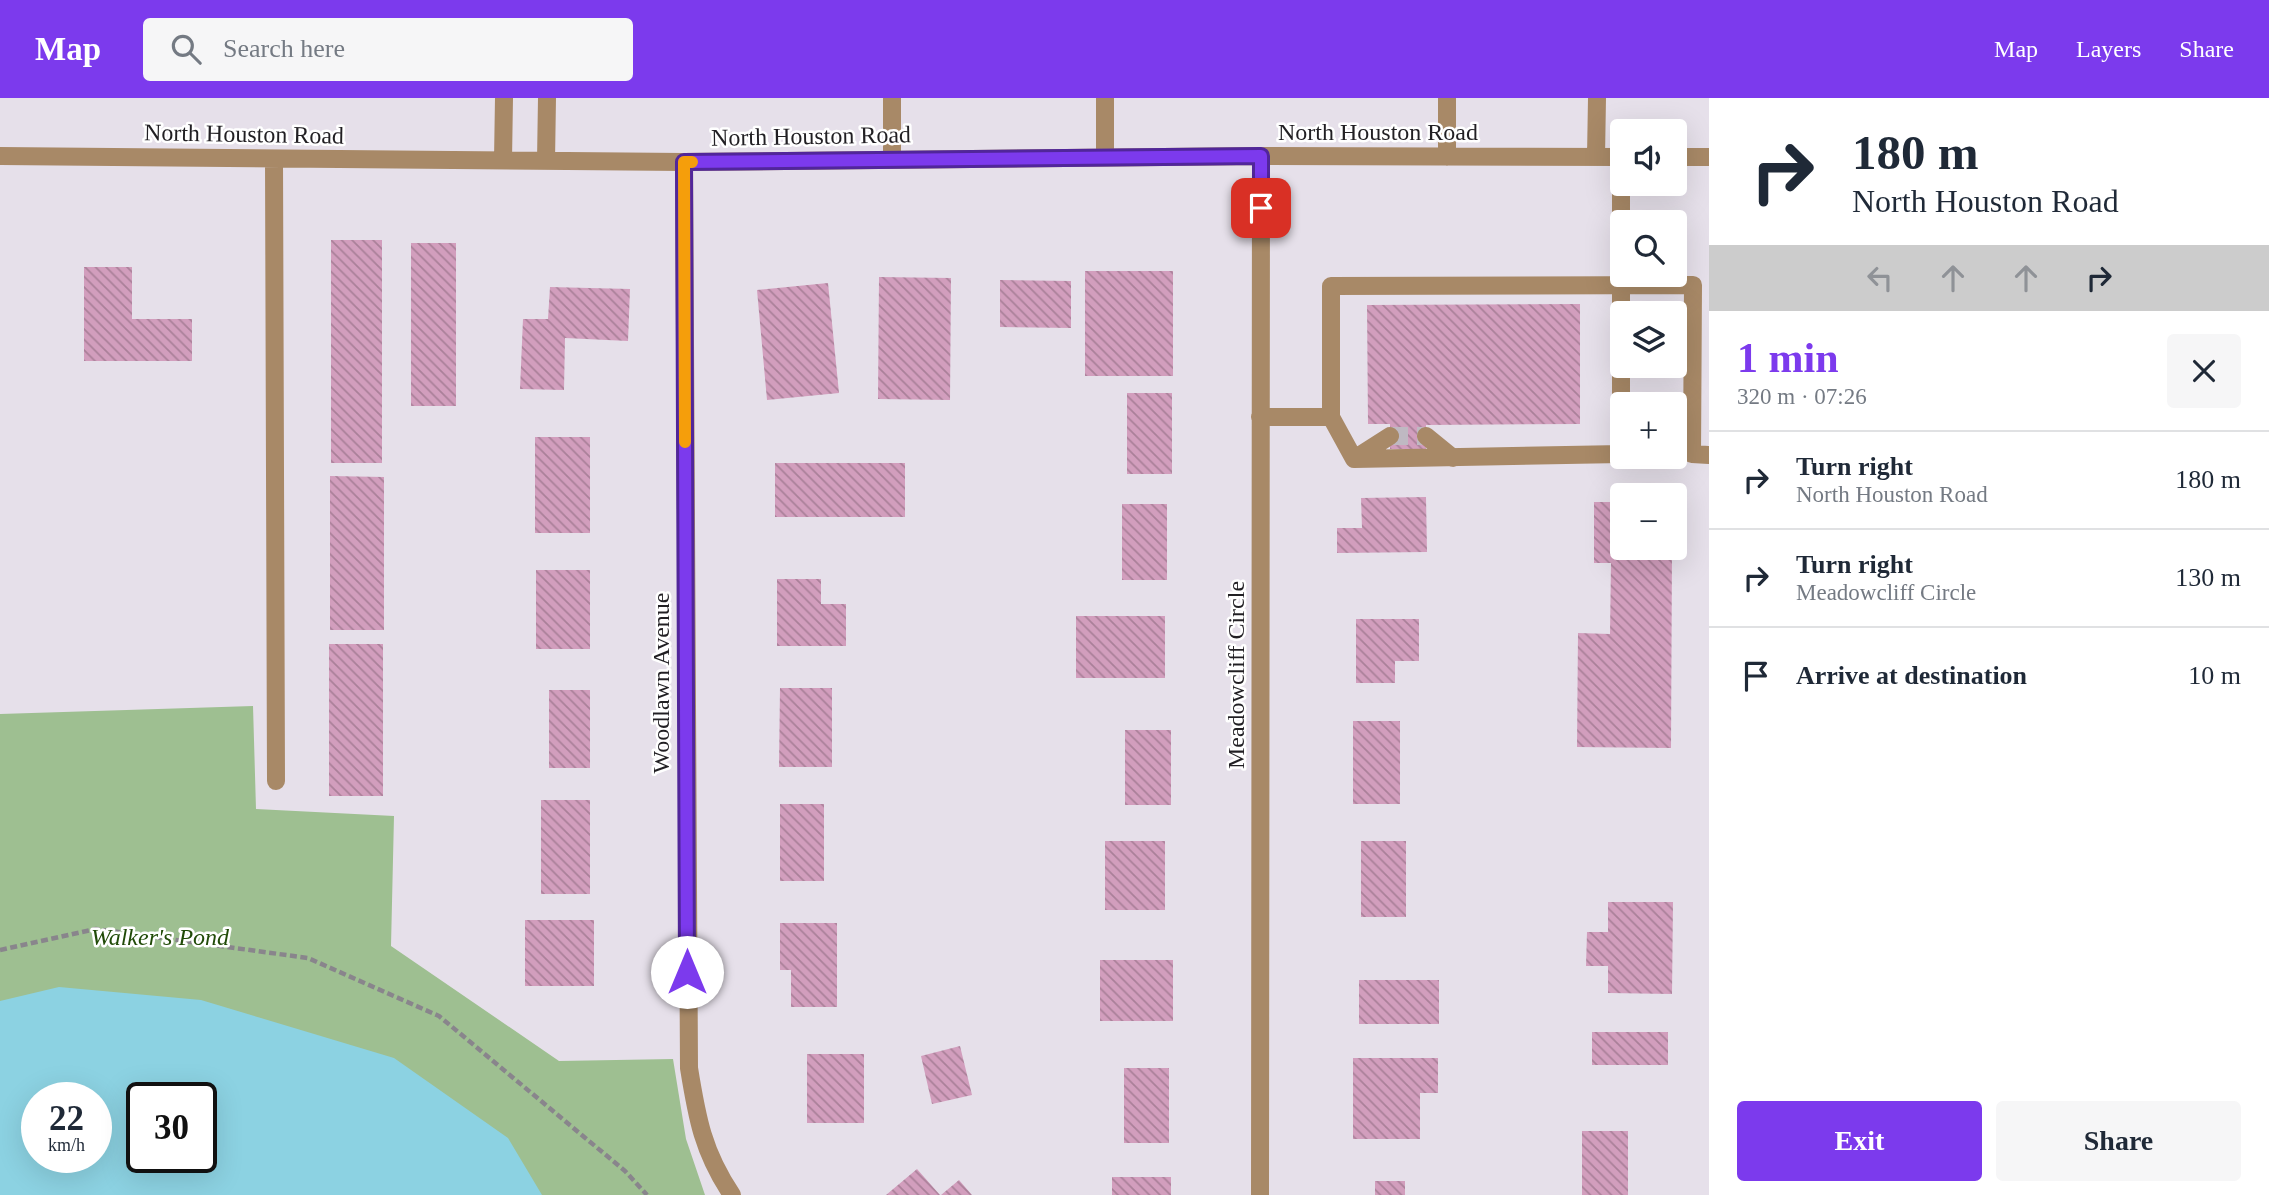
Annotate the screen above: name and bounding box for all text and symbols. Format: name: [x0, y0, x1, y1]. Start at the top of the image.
search box: [143, 18, 633, 81]
icon: search: [167, 30, 205, 68]
text: Map: [35, 31, 101, 67]
text: Search here: [223, 34, 345, 63]
text: Map: [1994, 36, 2038, 62]
text: Layers: [2076, 36, 2141, 62]
text: Share: [2179, 36, 2234, 62]
street label: North Houston Road: [144, 119, 344, 149]
street label: North Houston Road: [1278, 119, 1478, 145]
map controls: [1610, 119, 1687, 560]
button: sound: [1610, 119, 1687, 196]
street label: North Houston Road: [711, 121, 911, 151]
text: 180 m: [1852, 125, 1979, 180]
icon: right: [1737, 126, 1828, 217]
pin: [1231, 178, 1291, 238]
text: North Houston Road: [1852, 183, 2119, 219]
icon: arrive: [1242, 189, 1280, 227]
button: search: [1610, 210, 1687, 287]
icon: left: [1861, 259, 1899, 297]
icon: ahead: [1934, 259, 1972, 297]
icon: ahead: [2007, 259, 2045, 297]
icon: right: [2080, 259, 2118, 297]
button: layers: [1610, 301, 1687, 378]
button: close: [2167, 334, 2241, 408]
text: 1 min: [1737, 335, 1839, 381]
text: 320 m · 07:26: [1737, 384, 1867, 409]
button: +: [1610, 392, 1687, 469]
text: Turn right: [1796, 452, 1913, 481]
icon: right: [1737, 461, 1775, 499]
text: 180 m: [2175, 465, 2241, 494]
text: North Houston Road: [1796, 482, 1988, 507]
button: −: [1610, 483, 1687, 560]
text: Turn right: [1796, 550, 1913, 579]
icon: right: [1737, 559, 1775, 597]
text: 130 m: [2175, 563, 2241, 592]
text: Meadowcliff Circle: [1796, 580, 1976, 605]
street label: Meadowcliff Circle: [1223, 581, 1249, 769]
street label: Woodlawn Avenue: [648, 593, 674, 773]
icon: arrive: [1737, 657, 1775, 695]
text: Arrive at destination: [1796, 661, 2027, 690]
text: 10 m: [2188, 661, 2241, 690]
park label: Walker's Pond: [91, 924, 230, 950]
position arrow: [650, 935, 724, 1009]
speed limit sign: 30: [126, 1082, 217, 1173]
text: 22: [49, 1099, 84, 1138]
button: Exit: [1737, 1101, 1982, 1181]
button: Share: [1996, 1101, 2241, 1181]
text: km/h: [48, 1135, 85, 1155]

